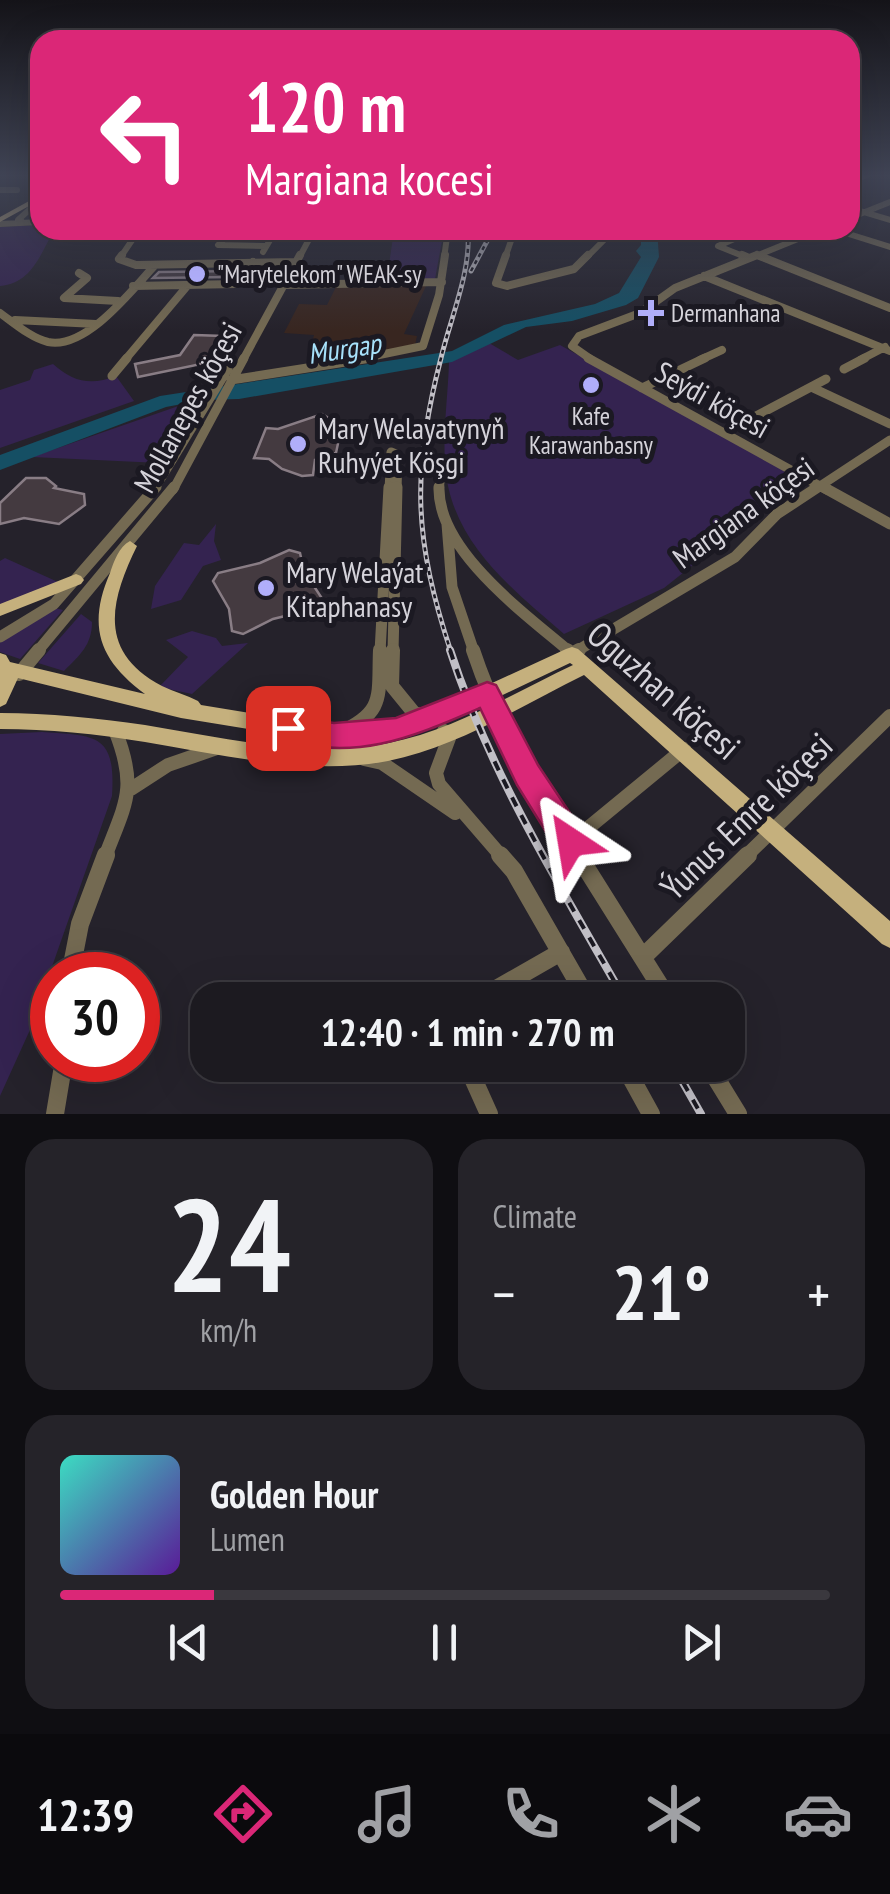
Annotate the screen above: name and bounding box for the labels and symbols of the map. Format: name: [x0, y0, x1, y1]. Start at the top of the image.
place label: "Marytelekom" WEAK-sy: [217, 258, 422, 290]
marker: "Marytelekom" WEAK-sy: [186, 263, 208, 285]
place label: Dermanhana: [671, 297, 781, 329]
marker: Dermanhana: [640, 302, 662, 324]
street label: Mollanepes köçesi: [124, 315, 250, 499]
water label: Murgap: [305, 324, 385, 372]
street label: Seýdi köçesi: [649, 352, 777, 446]
marker: Kafe Karawanbasny: [580, 374, 602, 396]
place label: Kafe Karawanbasny: [529, 400, 654, 461]
place label: Mary Welayatynyň Ruhyýet Köşgi: [318, 408, 504, 481]
marker: Mary Welayatynyň Ruhyýet Köşgi: [287, 433, 309, 455]
street label: Margiana köçesi: [664, 447, 822, 577]
place label: Mary Welaýat Kitaphanasy: [286, 552, 424, 625]
marker: Mary Welaýat Kitaphanasy: [255, 577, 277, 599]
street label: Oguzhan köçesi: [578, 611, 750, 769]
pin: [246, 686, 331, 771]
street label: Ýunus Emre köçesi: [650, 722, 842, 910]
position arrow: [519, 790, 623, 894]
speed limit sign: 30: [30, 952, 160, 1082]

